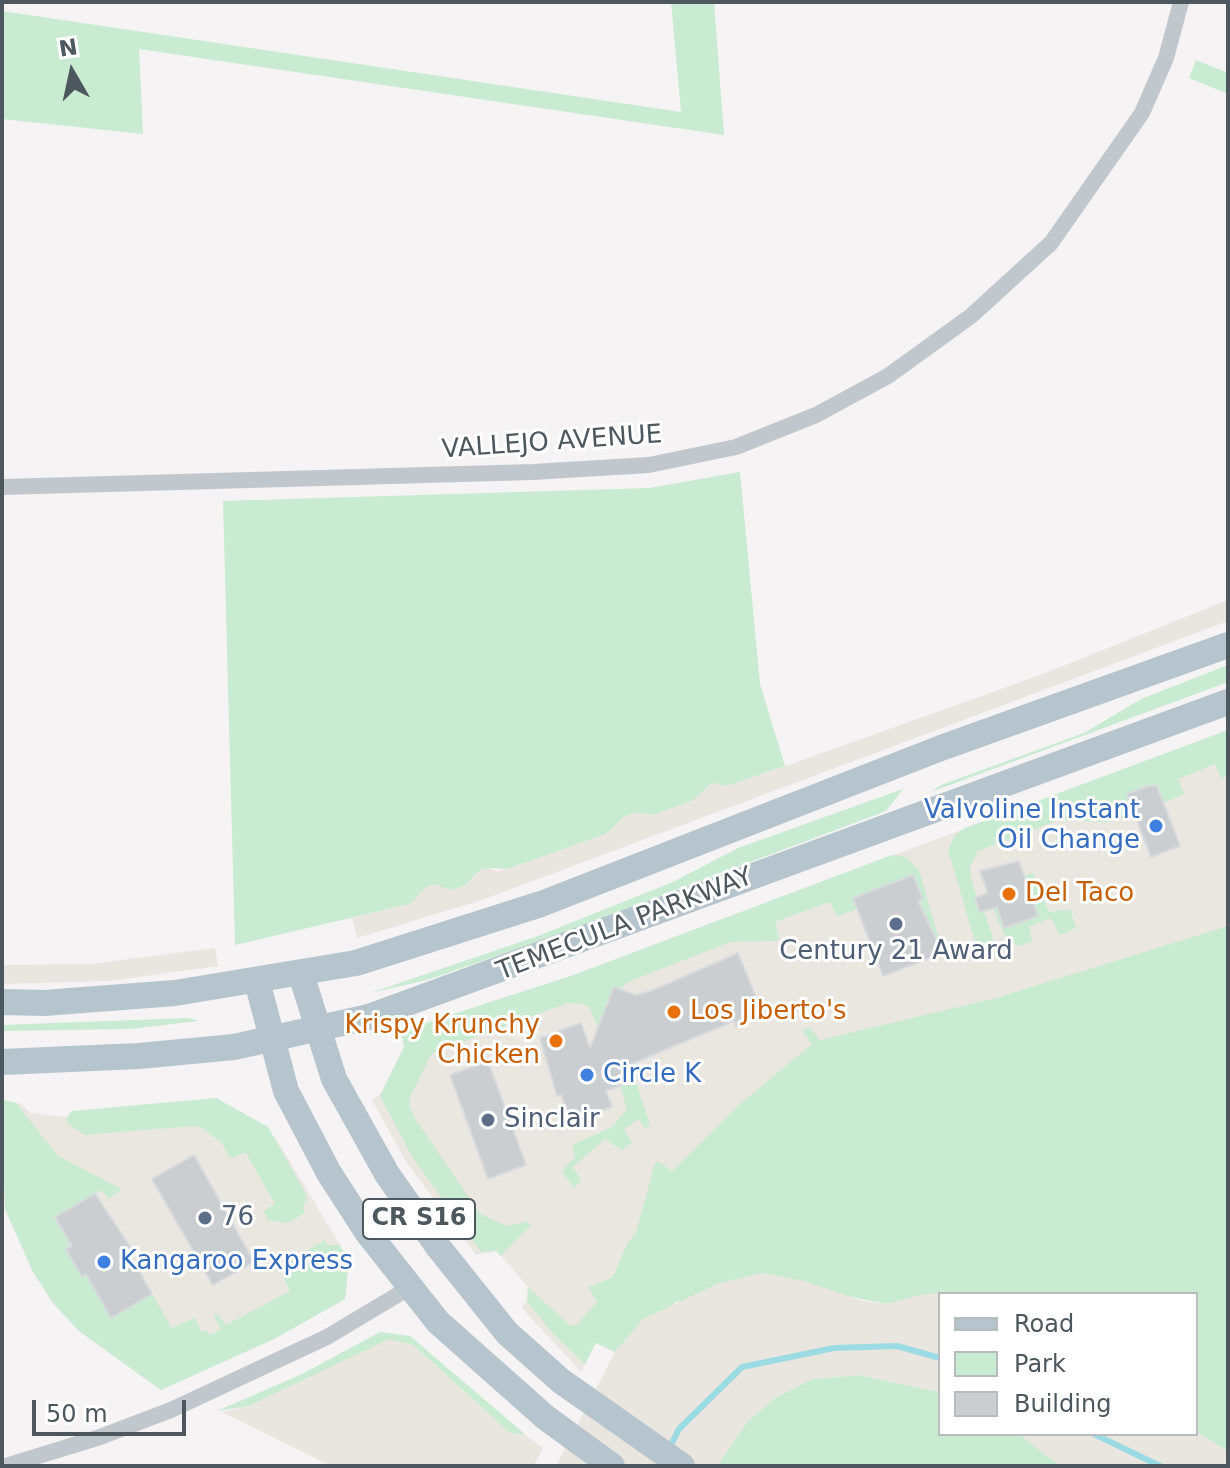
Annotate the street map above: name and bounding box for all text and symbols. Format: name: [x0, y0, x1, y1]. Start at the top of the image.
north arrow: [32, 32, 112, 112]
text: N: [57, 34, 79, 62]
street label: VALLEJO AVENUE: [441, 420, 663, 466]
place label: Valvoline Instant Oil Change: [924, 795, 1140, 856]
marker: Valvoline Instant Oil Change: [1147, 817, 1165, 835]
street label: TEMECULA PARKWAY: [493, 862, 757, 988]
place label: Del Taco: [1025, 878, 1134, 910]
marker: Del Taco: [1000, 885, 1018, 903]
marker: Century 21 Award: [887, 915, 905, 933]
place label: Century 21 Award: [779, 936, 1013, 968]
place label: Los Jiberto's: [690, 996, 847, 1028]
marker: Los Jiberto's: [665, 1003, 683, 1021]
place label: Krispy Krunchy Chicken: [344, 1010, 540, 1072]
marker: Krispy Krunchy Chicken: [547, 1032, 565, 1050]
place label: Circle K: [603, 1059, 701, 1091]
marker: Circle K: [578, 1066, 596, 1084]
place label: Sinclair: [504, 1104, 600, 1136]
marker: Sinclair: [479, 1111, 497, 1129]
road number: CR S16: [363, 1199, 475, 1239]
place label: 76: [221, 1202, 254, 1234]
marker: 76: [196, 1209, 214, 1227]
place label: Kangaroo Express: [120, 1246, 353, 1278]
marker: Kangaroo Express: [95, 1253, 113, 1271]
legend: [938, 1292, 1198, 1436]
text: Road: [1014, 1310, 1074, 1338]
text: Park: [1014, 1350, 1066, 1378]
scale bar: [36, 1384, 190, 1434]
text: Building: [1014, 1390, 1111, 1418]
text: 50 m: [46, 1400, 108, 1428]

